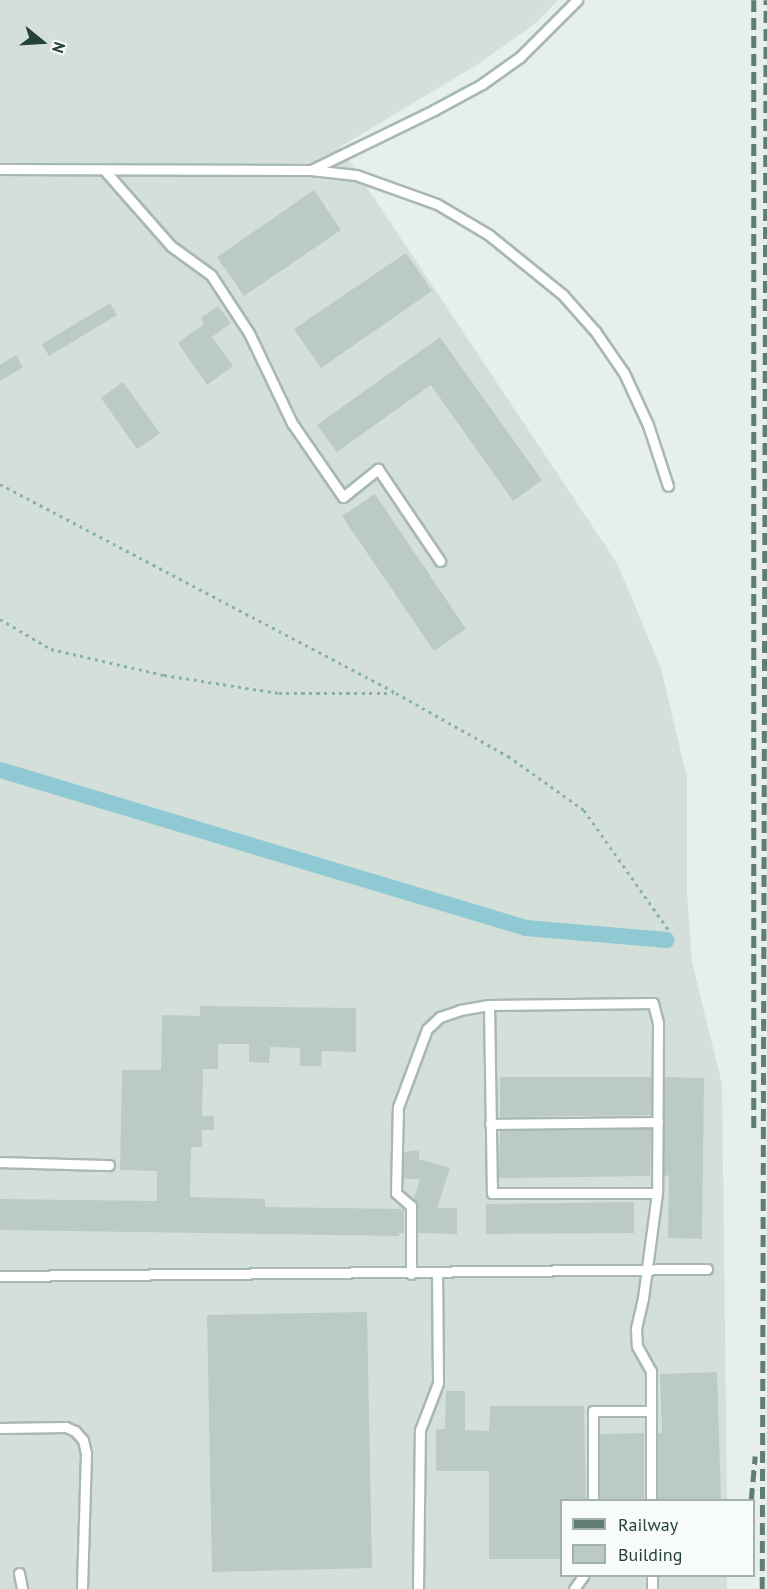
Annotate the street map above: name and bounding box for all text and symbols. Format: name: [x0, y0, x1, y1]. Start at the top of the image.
north arrow: [12, 12, 72, 72]
text: N: [48, 39, 70, 56]
legend: [560, 1499, 755, 1577]
text: Railway: [618, 1513, 678, 1536]
text: Building: [618, 1543, 682, 1566]

